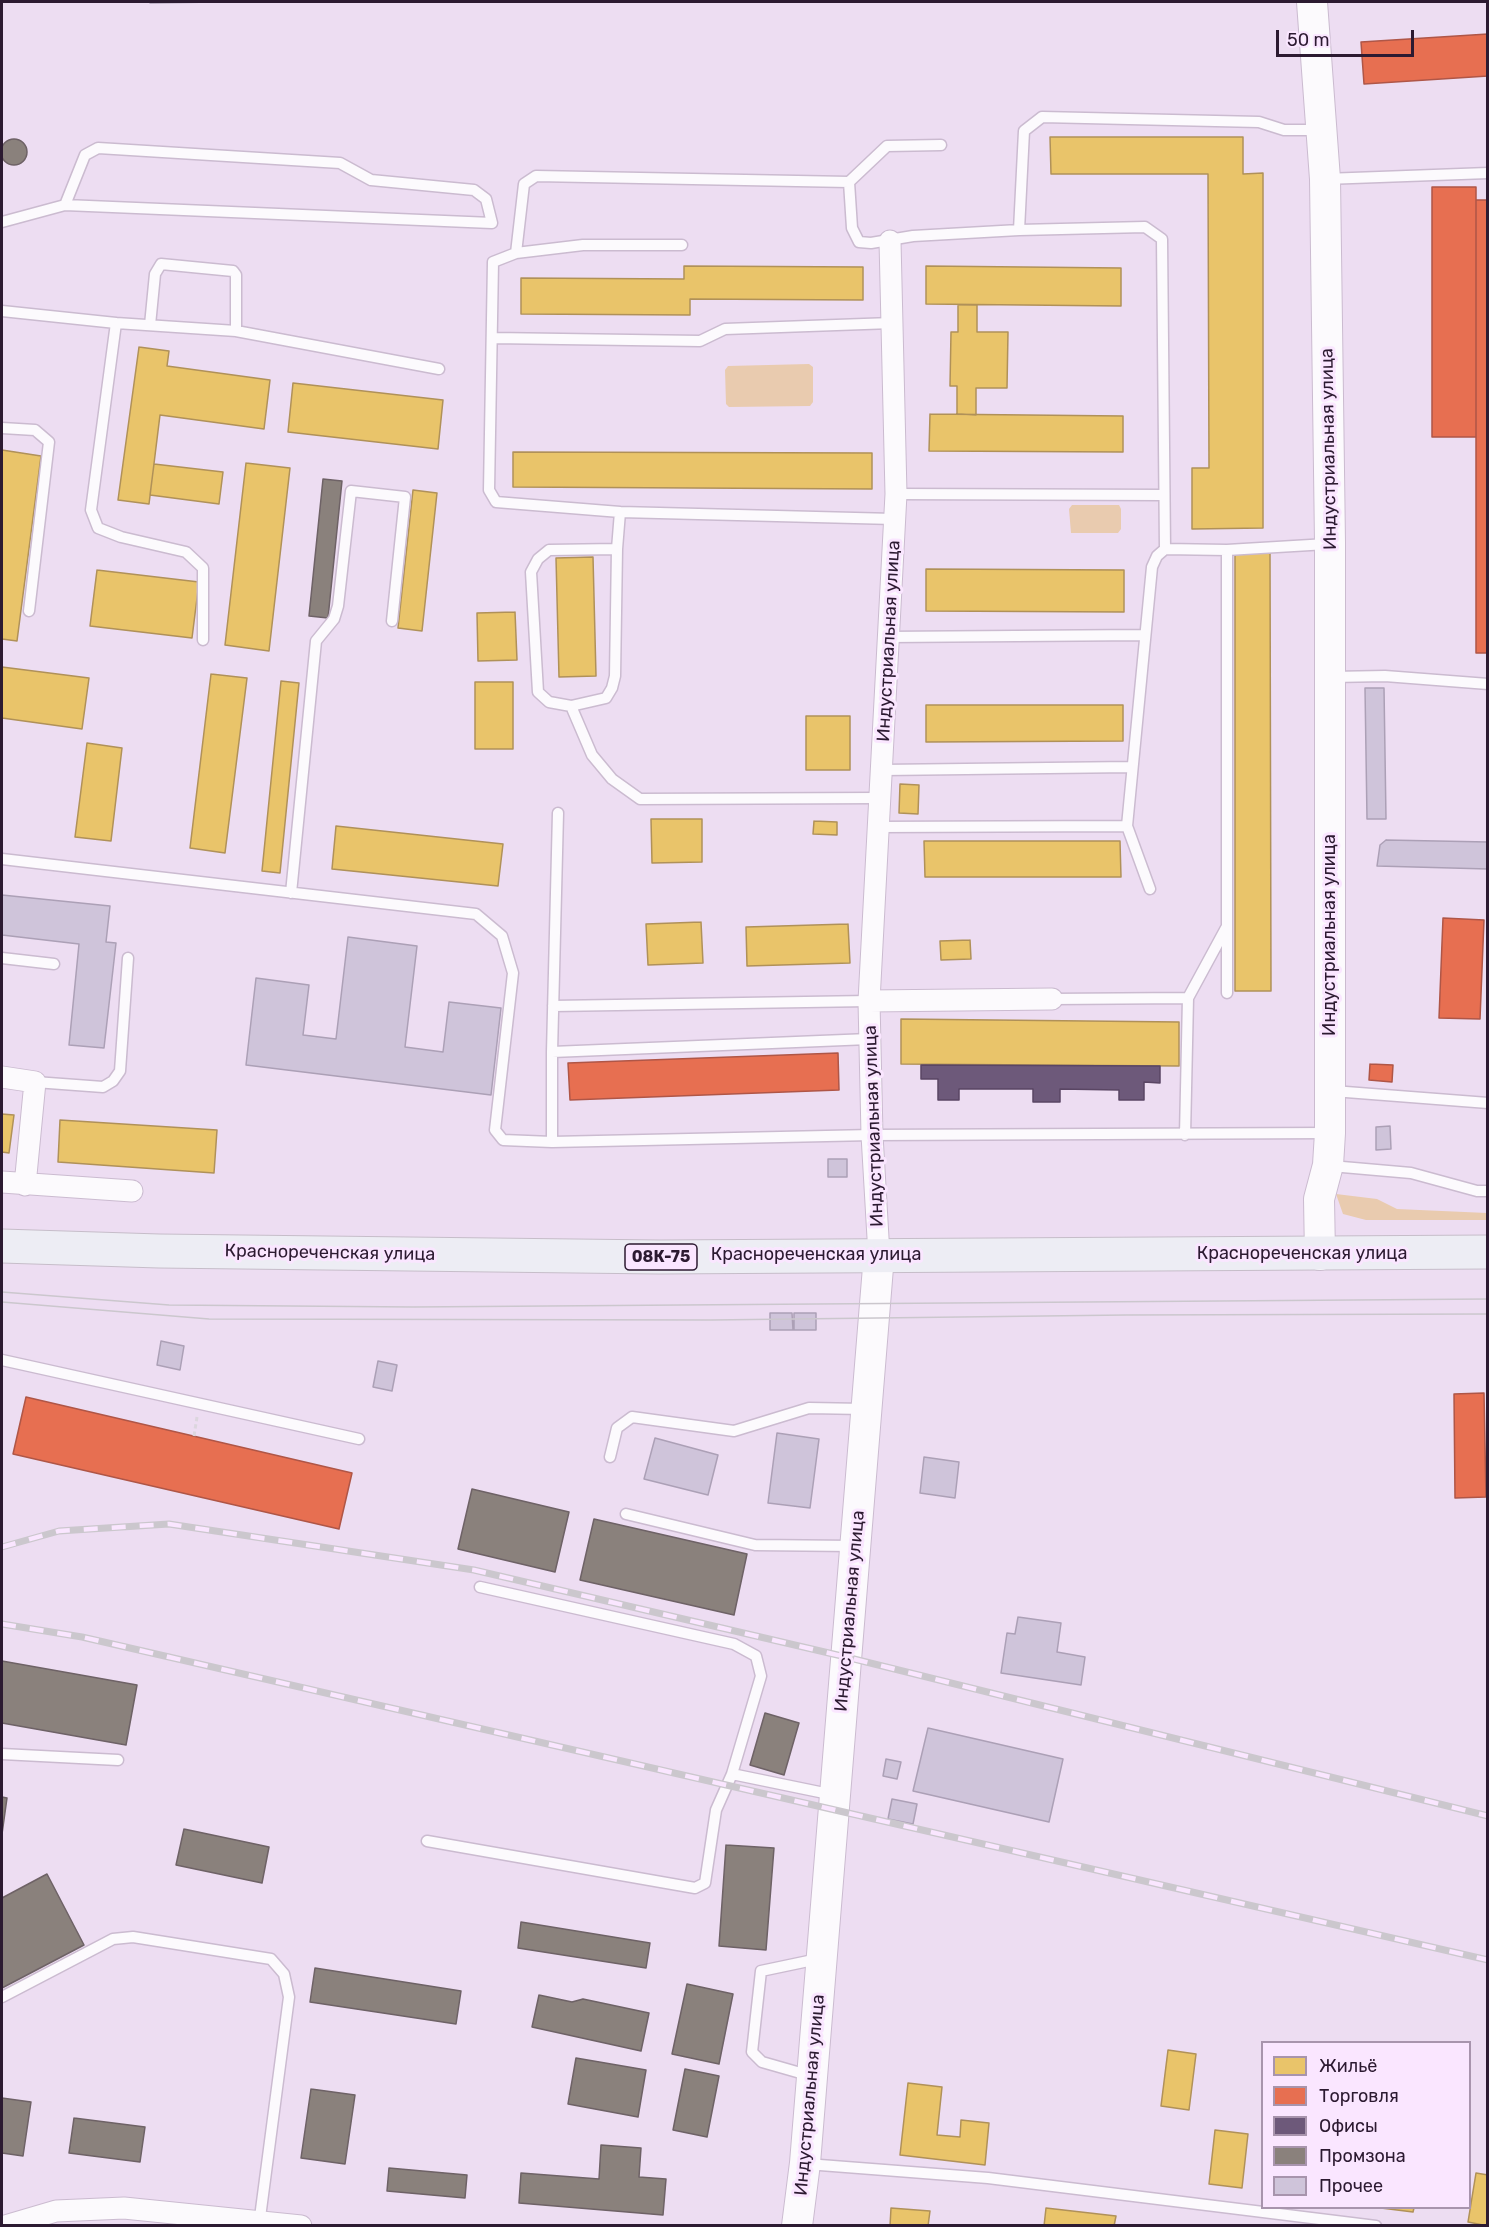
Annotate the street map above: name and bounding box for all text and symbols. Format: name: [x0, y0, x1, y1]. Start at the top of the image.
scale bar: [1279, 18, 1417, 56]
text: 50 m: [1287, 29, 1330, 51]
street label: Индустриальная улица: [1316, 348, 1342, 550]
street label: Индустриальная улица: [873, 540, 905, 742]
street label: Индустриальная улица: [1319, 834, 1341, 1036]
street label: Индустриальная улица: [860, 1025, 888, 1227]
street label: Краснореченская улица: [224, 1240, 436, 1266]
street label: Краснореченская улица: [1197, 1243, 1407, 1265]
road number: 08К-75: [625, 1244, 697, 1270]
street label: Краснореченская улица: [711, 1244, 921, 1266]
street label: Индустриальная улица: [830, 1510, 870, 1712]
street label: Индустриальная улица: [790, 1994, 830, 2196]
legend: [1261, 2041, 1471, 2209]
text: Жильё: [1319, 2055, 1377, 2077]
text: Торговля: [1319, 2085, 1399, 2107]
text: Офисы: [1319, 2115, 1378, 2137]
text: Промзона: [1319, 2145, 1406, 2167]
text: Прочее: [1319, 2175, 1383, 2197]

